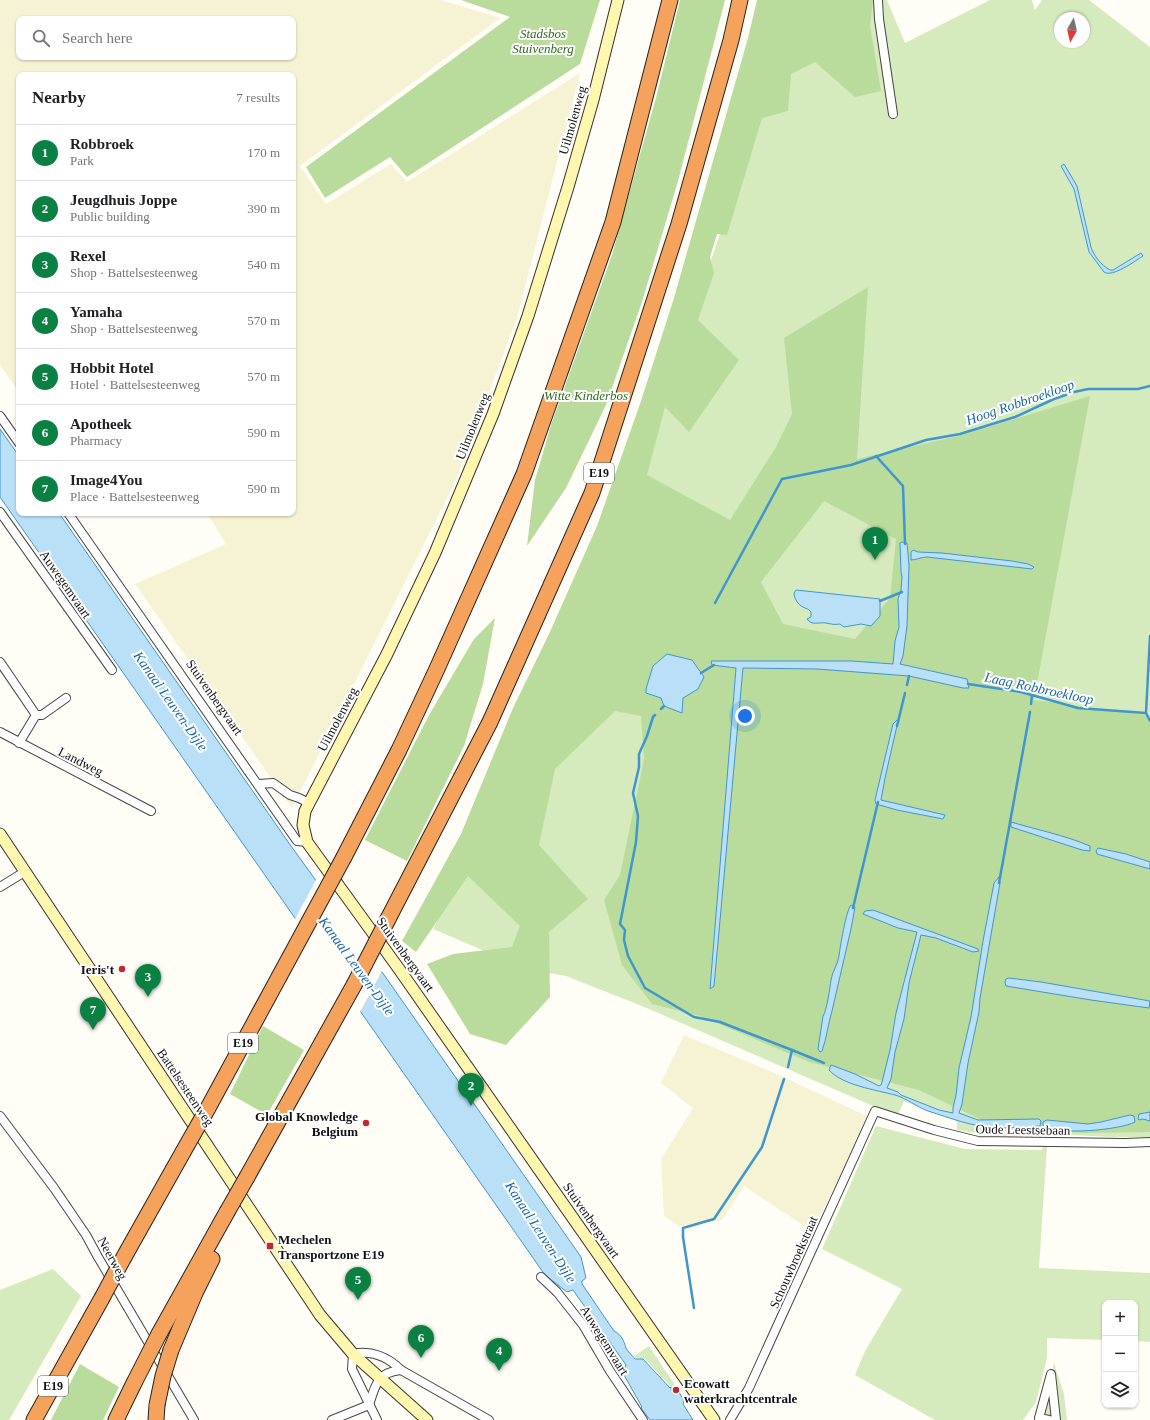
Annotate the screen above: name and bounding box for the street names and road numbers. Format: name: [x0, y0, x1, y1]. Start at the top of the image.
street label: Uilmolenweg: [556, 84, 590, 156]
street label: Uilmolenweg: [452, 390, 493, 462]
road number: E19: [584, 463, 614, 483]
street label: Auwegemvaart: [37, 547, 95, 621]
street label: Stuivenbergvaart: [183, 657, 246, 738]
street label: Uilmolenweg: [314, 684, 361, 754]
street label: Landweg: [56, 744, 106, 779]
street label: Stuivenbergvaart: [373, 914, 438, 995]
road number: E19: [228, 1033, 258, 1053]
street label: Battelsesteenweg: [154, 1046, 217, 1129]
street label: Oude Leestsebaan: [975, 1121, 1071, 1138]
street label: Stuivenbergvaart: [560, 1180, 623, 1261]
street label: Schouwbroekstraat: [766, 1213, 821, 1311]
street label: Neerweg: [95, 1234, 131, 1283]
street label: Auwegemvaart: [577, 1303, 632, 1378]
road number: E19: [38, 1376, 68, 1396]

